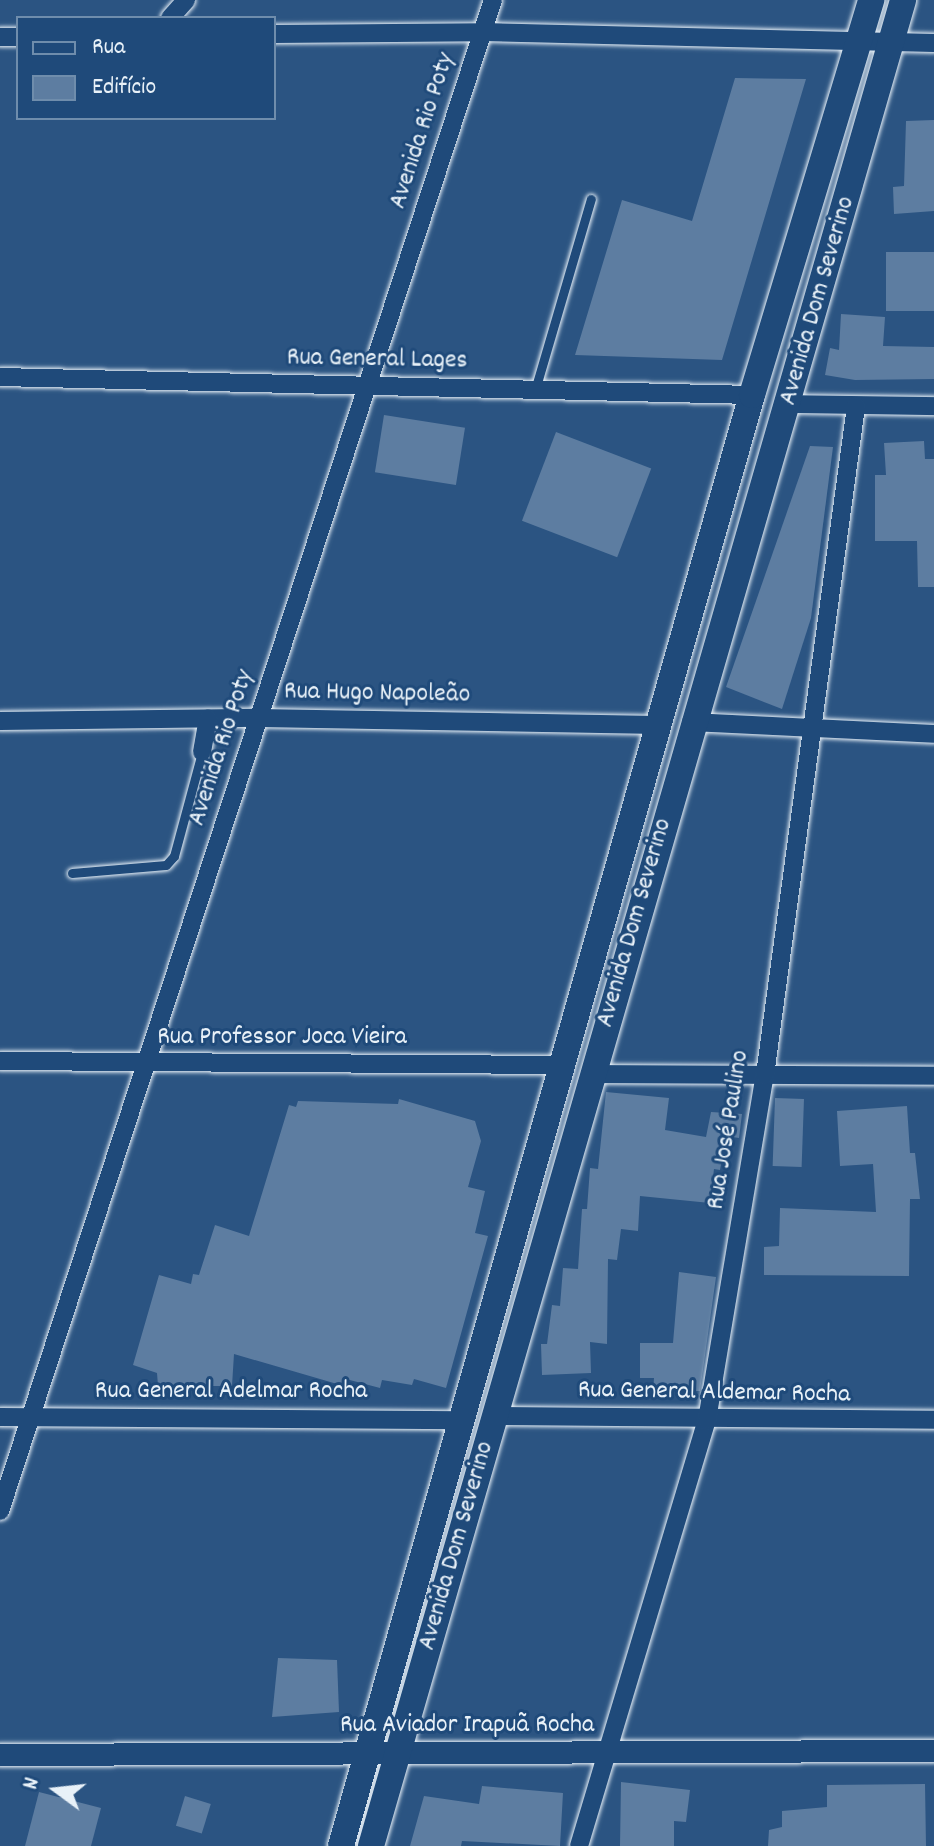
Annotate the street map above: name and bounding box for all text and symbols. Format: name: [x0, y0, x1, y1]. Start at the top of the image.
legend: [16, 16, 276, 120]
text: Rua: [92, 31, 125, 65]
street label: Avenida Rio Poty: [383, 49, 463, 213]
text: Edifício: [92, 71, 156, 105]
street label: Avenida Dom Severino: [773, 193, 863, 409]
street label: Rua General Lages: [286, 343, 468, 377]
street label: Avenida Rio Poty: [182, 666, 262, 830]
street label: Rua Hugo Napoleão: [284, 677, 470, 711]
street label: Avenida Dom Severino: [590, 815, 680, 1031]
street label: Rua Professor Joca Vieira: [157, 1022, 407, 1054]
street label: Rua José Paulino: [701, 1048, 757, 1212]
street label: Rua General Aldemar Rocha: [578, 1375, 850, 1411]
street label: Rua General Adelmar Rocha: [95, 1376, 367, 1408]
street label: Avenida Dom Severino: [412, 1438, 502, 1654]
street label: Rua Aviador Irapuã Rocha: [340, 1710, 594, 1742]
north arrow: [16, 1750, 96, 1830]
text: N: [16, 1774, 49, 1793]

